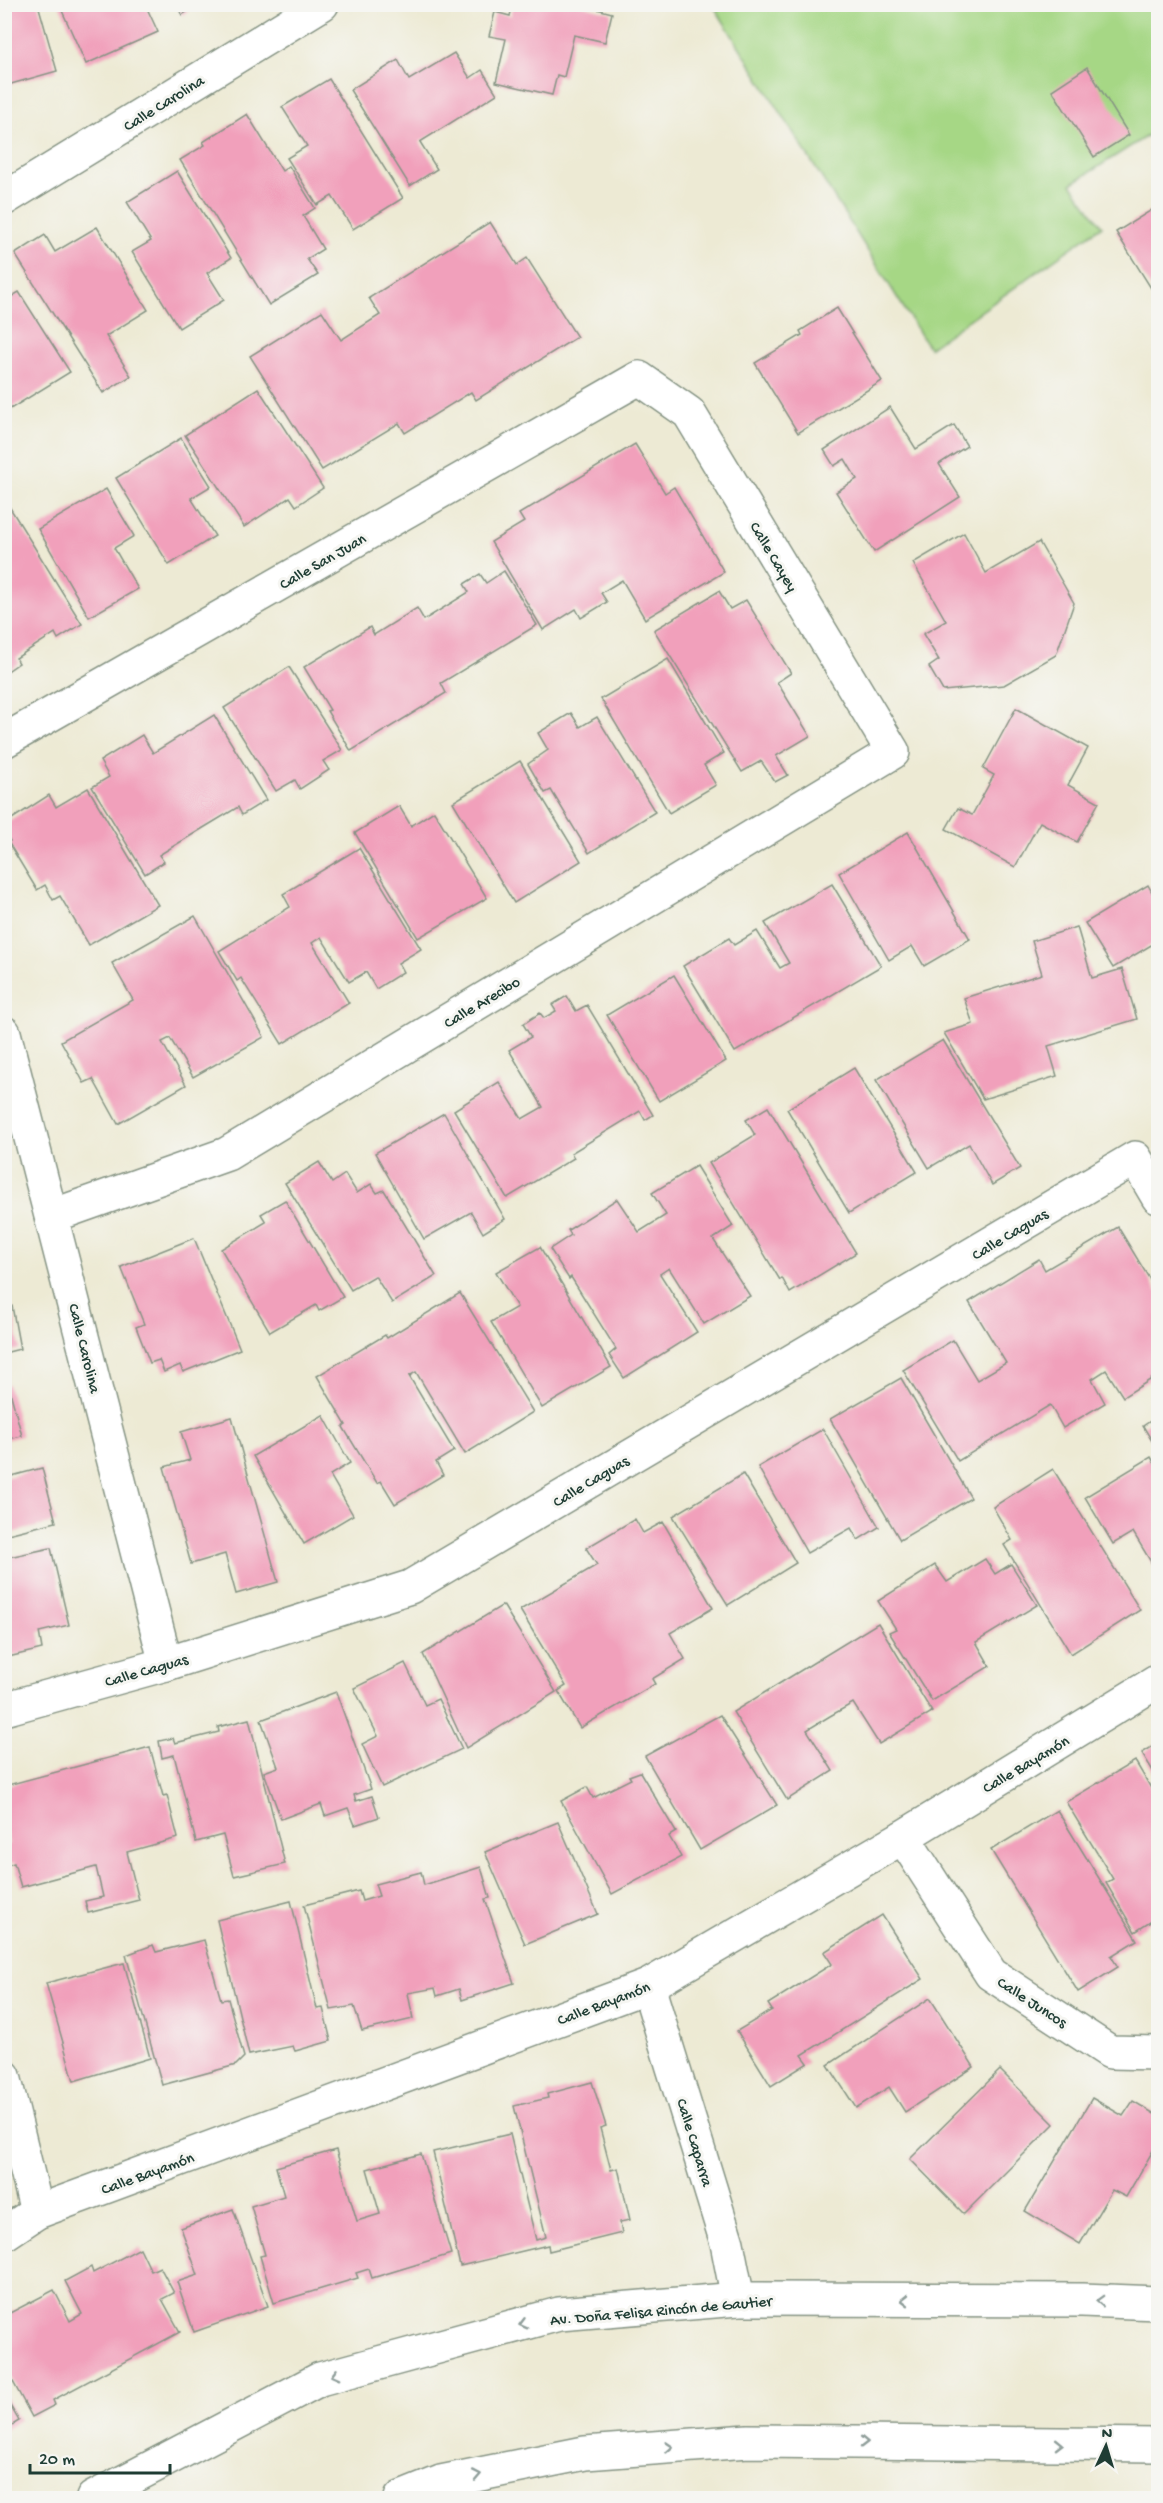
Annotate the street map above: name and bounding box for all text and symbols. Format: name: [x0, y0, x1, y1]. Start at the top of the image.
street label: Calle Carolina: [121, 72, 210, 137]
street label: Calle Cayey: [744, 519, 800, 596]
street label: Calle San Juan: [277, 530, 371, 595]
street label: Calle Arecibo: [441, 974, 524, 1034]
street label: Calle Caguas: [969, 1205, 1053, 1266]
street label: Calle Carolina: [62, 1302, 103, 1397]
street label: Calle Caguas: [550, 1452, 634, 1513]
street label: Calle Caguas: [103, 1651, 192, 1693]
street label: Calle Bayamón: [980, 1732, 1074, 1799]
street label: Calle Juncos: [992, 1974, 1071, 2034]
street label: Calle Bayamón: [555, 1979, 654, 2032]
street label: Calle Caparra: [670, 2097, 715, 2190]
street label: Calle Bayamón: [99, 2150, 198, 2201]
street label: Av. Doña Felisa Rincón de Gautier: [550, 2293, 774, 2332]
one-way arrow: [901, 2294, 910, 2306]
one-way arrow: [1096, 2294, 1105, 2307]
one-way arrow: [518, 2317, 529, 2329]
one-way arrow: [330, 2368, 341, 2380]
north arrow: [1076, 2416, 1136, 2476]
text: N: [1101, 2425, 1113, 2444]
one-way arrow: [860, 2436, 869, 2449]
scale bar: [30, 2437, 170, 2475]
one-way arrow: [1055, 2438, 1064, 2450]
one-way arrow: [665, 2441, 674, 2454]
text: 20 m: [39, 2450, 75, 2471]
one-way arrow: [471, 2469, 481, 2482]

